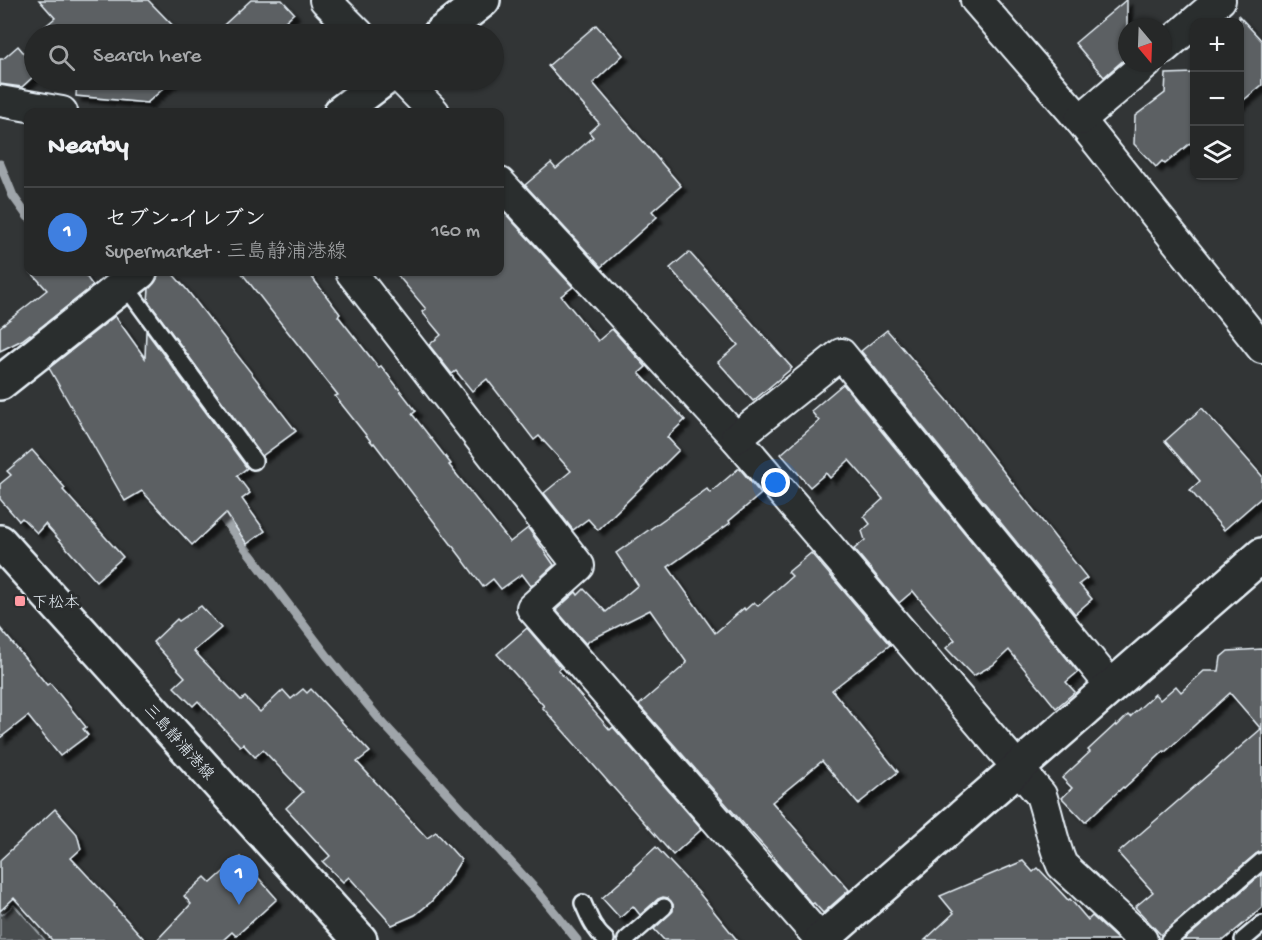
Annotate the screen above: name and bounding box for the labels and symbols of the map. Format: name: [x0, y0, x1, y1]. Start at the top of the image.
north arrow: [1118, 18, 1172, 72]
your location: [761, 468, 790, 497]
marker: 下松本: [13, 594, 27, 608]
place label: 下松本: [32, 594, 80, 614]
street label: 三島静浦港線: [138, 700, 218, 785]
pin: 1: [220, 856, 258, 905]

